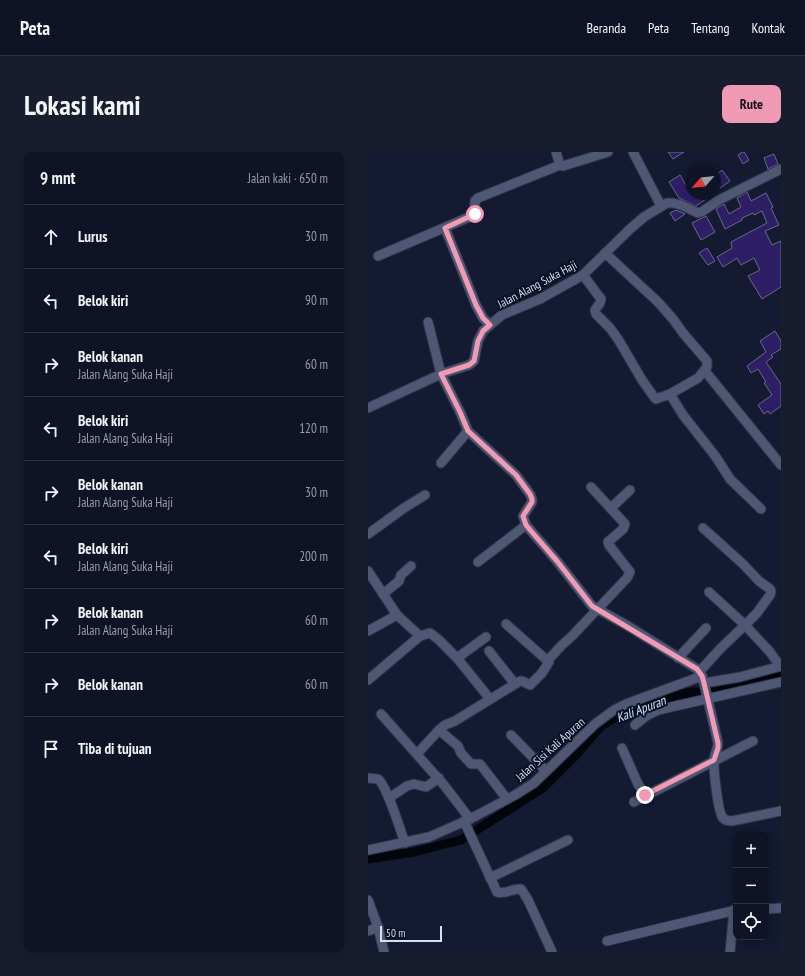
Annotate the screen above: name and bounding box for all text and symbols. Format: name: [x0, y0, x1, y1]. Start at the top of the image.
text: Peta: [20, 16, 50, 40]
text: Beranda: [586, 19, 626, 37]
text: Peta: [648, 19, 669, 37]
text: Tentang: [691, 19, 730, 37]
text: Kontak: [752, 19, 785, 37]
button: Rute: [722, 85, 781, 123]
text: Lokasi kami: [24, 86, 141, 123]
north arrow: [685, 164, 721, 200]
text: 9 mnt: [40, 167, 75, 189]
text: Jalan kaki · 650 m: [248, 170, 328, 187]
route start: [466, 205, 484, 223]
icon: ahead: [40, 226, 62, 248]
text: Lurus: [78, 227, 107, 246]
text: 30 m: [305, 228, 328, 245]
street label: Jalan Alang Suka Haji: [494, 257, 579, 312]
icon: left: [40, 290, 62, 312]
text: Belok kiri: [78, 291, 128, 310]
text: 90 m: [305, 292, 328, 309]
text: Belok kanan: [78, 347, 143, 366]
icon: right: [40, 354, 62, 376]
text: 60 m: [305, 356, 328, 373]
text: Jalan Alang Suka Haji: [78, 366, 173, 383]
text: Belok kiri: [78, 411, 128, 430]
icon: left: [40, 418, 62, 440]
text: 120 m: [299, 420, 328, 437]
text: Jalan Alang Suka Haji: [78, 430, 173, 447]
text: Belok kanan: [78, 475, 143, 494]
icon: right: [40, 482, 62, 504]
text: 30 m: [305, 484, 328, 501]
text: Jalan Alang Suka Haji: [78, 494, 173, 511]
text: Belok kiri: [78, 539, 128, 558]
icon: left: [40, 546, 62, 568]
text: 200 m: [299, 548, 328, 565]
text: Jalan Alang Suka Haji: [78, 558, 173, 575]
text: Belok kanan: [78, 603, 143, 622]
icon: right: [40, 610, 62, 632]
text: 60 m: [305, 612, 328, 629]
text: Jalan Alang Suka Haji: [78, 622, 173, 639]
icon: right: [40, 674, 62, 696]
text: Belok kanan: [78, 675, 143, 694]
text: 60 m: [305, 676, 328, 693]
water label: Kali Apuran: [614, 691, 669, 726]
street label: Jalan Sisi Kali Apuran: [512, 714, 588, 785]
icon: arrive: [40, 738, 62, 760]
text: Tiba di tujuan: [78, 739, 152, 758]
route end: [636, 786, 654, 804]
map controls: [733, 832, 769, 940]
button: +: [733, 832, 769, 868]
button: −: [733, 868, 769, 904]
button: locate: [733, 904, 769, 940]
scale bar: [380, 924, 442, 943]
text: 50 m: [386, 926, 405, 940]

